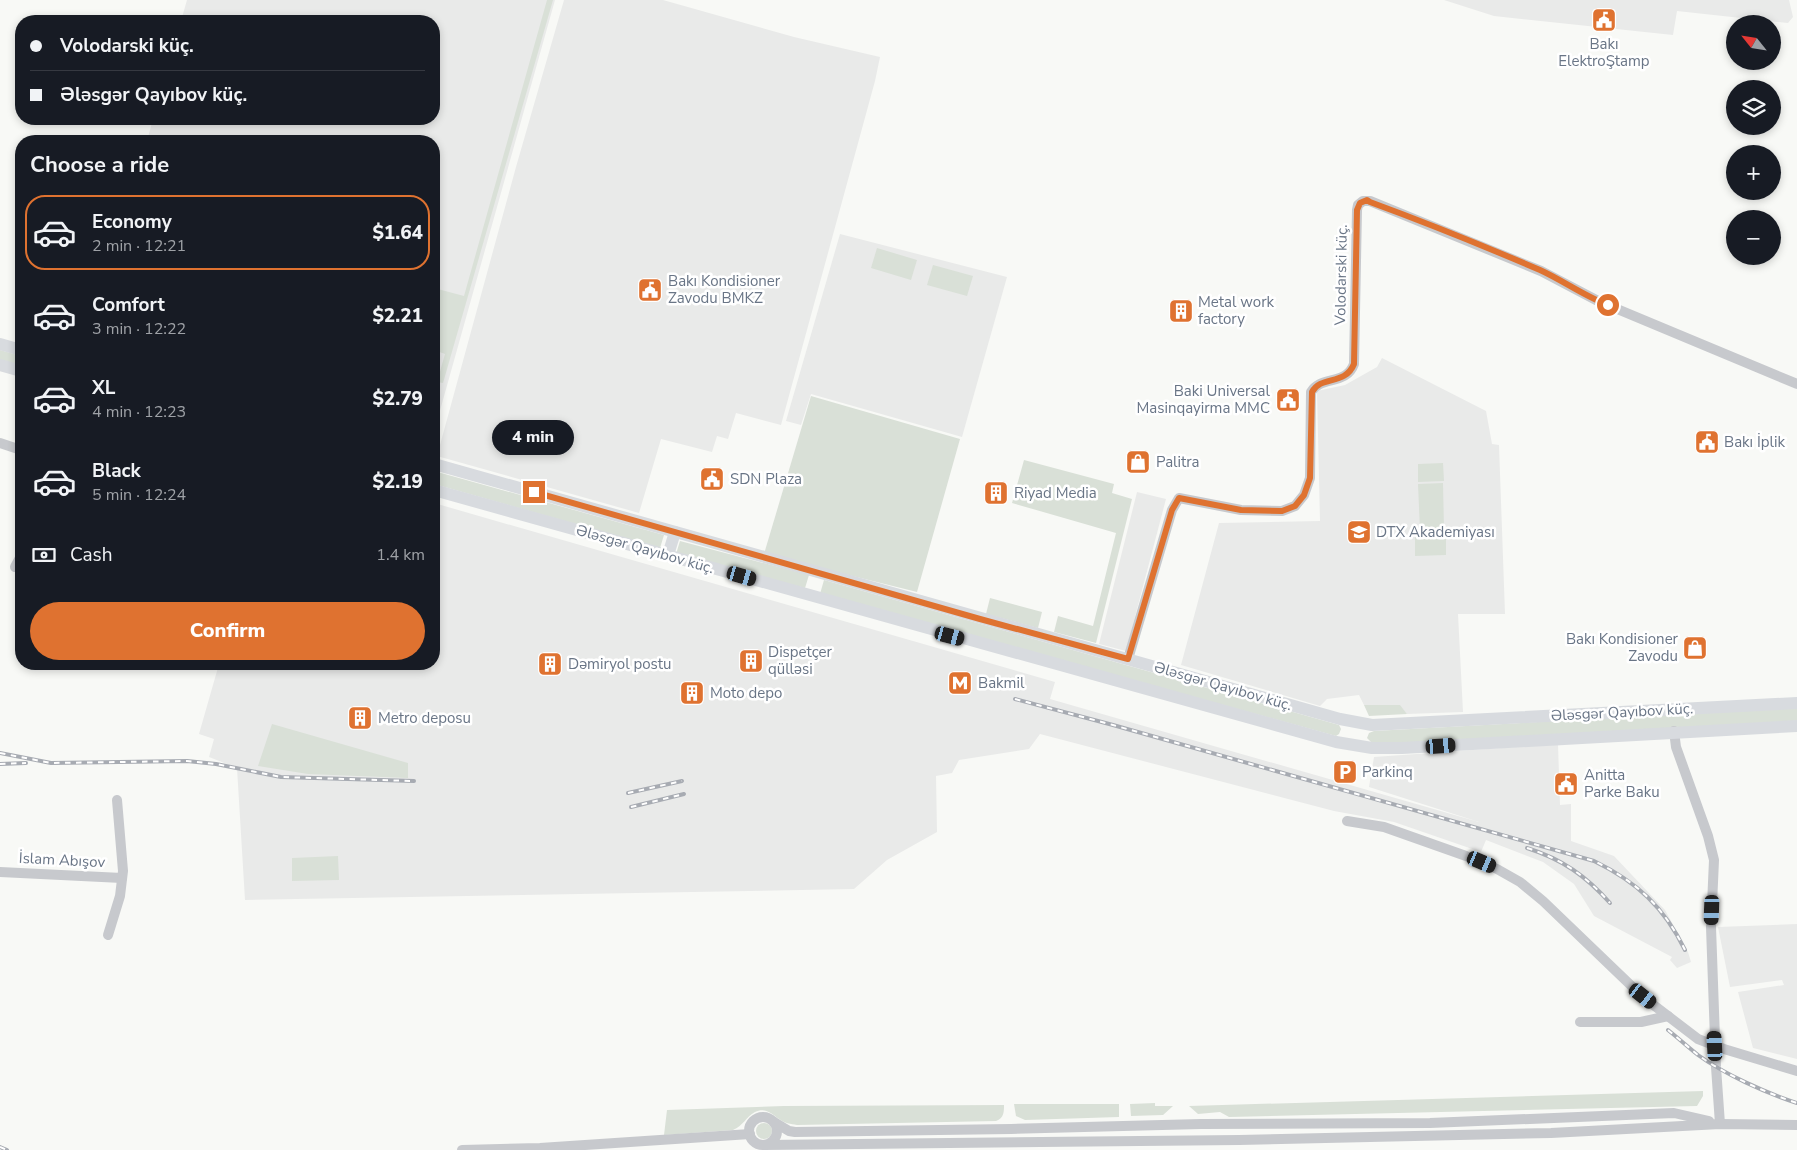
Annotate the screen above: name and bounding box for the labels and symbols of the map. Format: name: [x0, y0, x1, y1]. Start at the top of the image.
public building icon: Bakı ElektroŞtamp: [1591, 7, 1617, 33]
north arrow: [1726, 15, 1781, 70]
place label: Bakı ElektroŞtamp: [1558, 34, 1650, 71]
street label: Volodarski küç.: [1330, 224, 1352, 327]
place label: Bakı Kondisioner Zavodu BMKZ: [668, 271, 781, 308]
public building icon: Bakı Kondisioner Zavodu BMKZ: [637, 277, 663, 303]
place label: Metal work factory: [1198, 292, 1275, 329]
route start: [1597, 294, 1619, 316]
building icon: Metal work factory: [1168, 298, 1194, 324]
place label: Baki Universal Masinqayirma MMC: [1136, 381, 1271, 418]
public building icon: Baki Universal Masinqayirma MMC: [1275, 387, 1301, 413]
callout: 4 min: [493, 420, 575, 454]
public building icon: Bakı İplik: [1694, 429, 1720, 455]
place label: Bakı İplik: [1724, 432, 1785, 452]
shop icon: Palitra: [1125, 449, 1151, 475]
place label: Palitra: [1156, 452, 1200, 472]
public building icon: SDN Plaza: [699, 466, 725, 492]
place label: SDN Plaza: [730, 469, 802, 489]
building icon: Riyad Media: [983, 480, 1009, 506]
route end: [523, 481, 545, 503]
place label: Riyad Media: [1014, 483, 1097, 503]
school or university icon: DTX Akademiyası: [1346, 519, 1372, 545]
street label: Ələsgər Qayıbov küç.: [574, 520, 716, 578]
place label: DTX Akademiyası: [1376, 522, 1495, 542]
car: [725, 565, 758, 587]
car: [933, 625, 966, 647]
place label: Bakı Kondisioner Zavodu: [1566, 629, 1679, 666]
shop icon: Bakı Kondisioner Zavodu: [1682, 635, 1708, 661]
place label: Dispetçer qülləsi: [768, 642, 832, 679]
building icon: Dispetçer qülləsi: [738, 648, 764, 674]
building icon: Dəmiryol postu: [537, 651, 563, 677]
place label: Dəmiryol postu: [568, 654, 671, 674]
street label: Ələsgər Qayıbov küç.: [1152, 657, 1294, 715]
metro station icon: Bakmil: [947, 670, 973, 696]
place label: Bakmil: [978, 673, 1025, 693]
building icon: Moto depo: [679, 680, 705, 706]
place label: Moto depo: [710, 683, 782, 703]
street label: Ələsgər Qayıbov küç.: [1550, 698, 1694, 726]
building icon: Metro deposu: [347, 705, 373, 731]
place label: Metro deposu: [378, 708, 471, 728]
car: [1425, 737, 1456, 755]
parking icon: Parkinq: [1332, 759, 1358, 785]
place label: Parkinq: [1362, 762, 1413, 782]
place label: Anitta Parke Baku: [1584, 765, 1660, 802]
public building icon: Anitta Parke Baku: [1553, 771, 1579, 797]
street label: İslam Abışov: [18, 848, 106, 872]
car: [1465, 849, 1498, 875]
car: [1703, 895, 1720, 925]
car: [1626, 981, 1659, 1011]
car: [1706, 1031, 1723, 1061]

